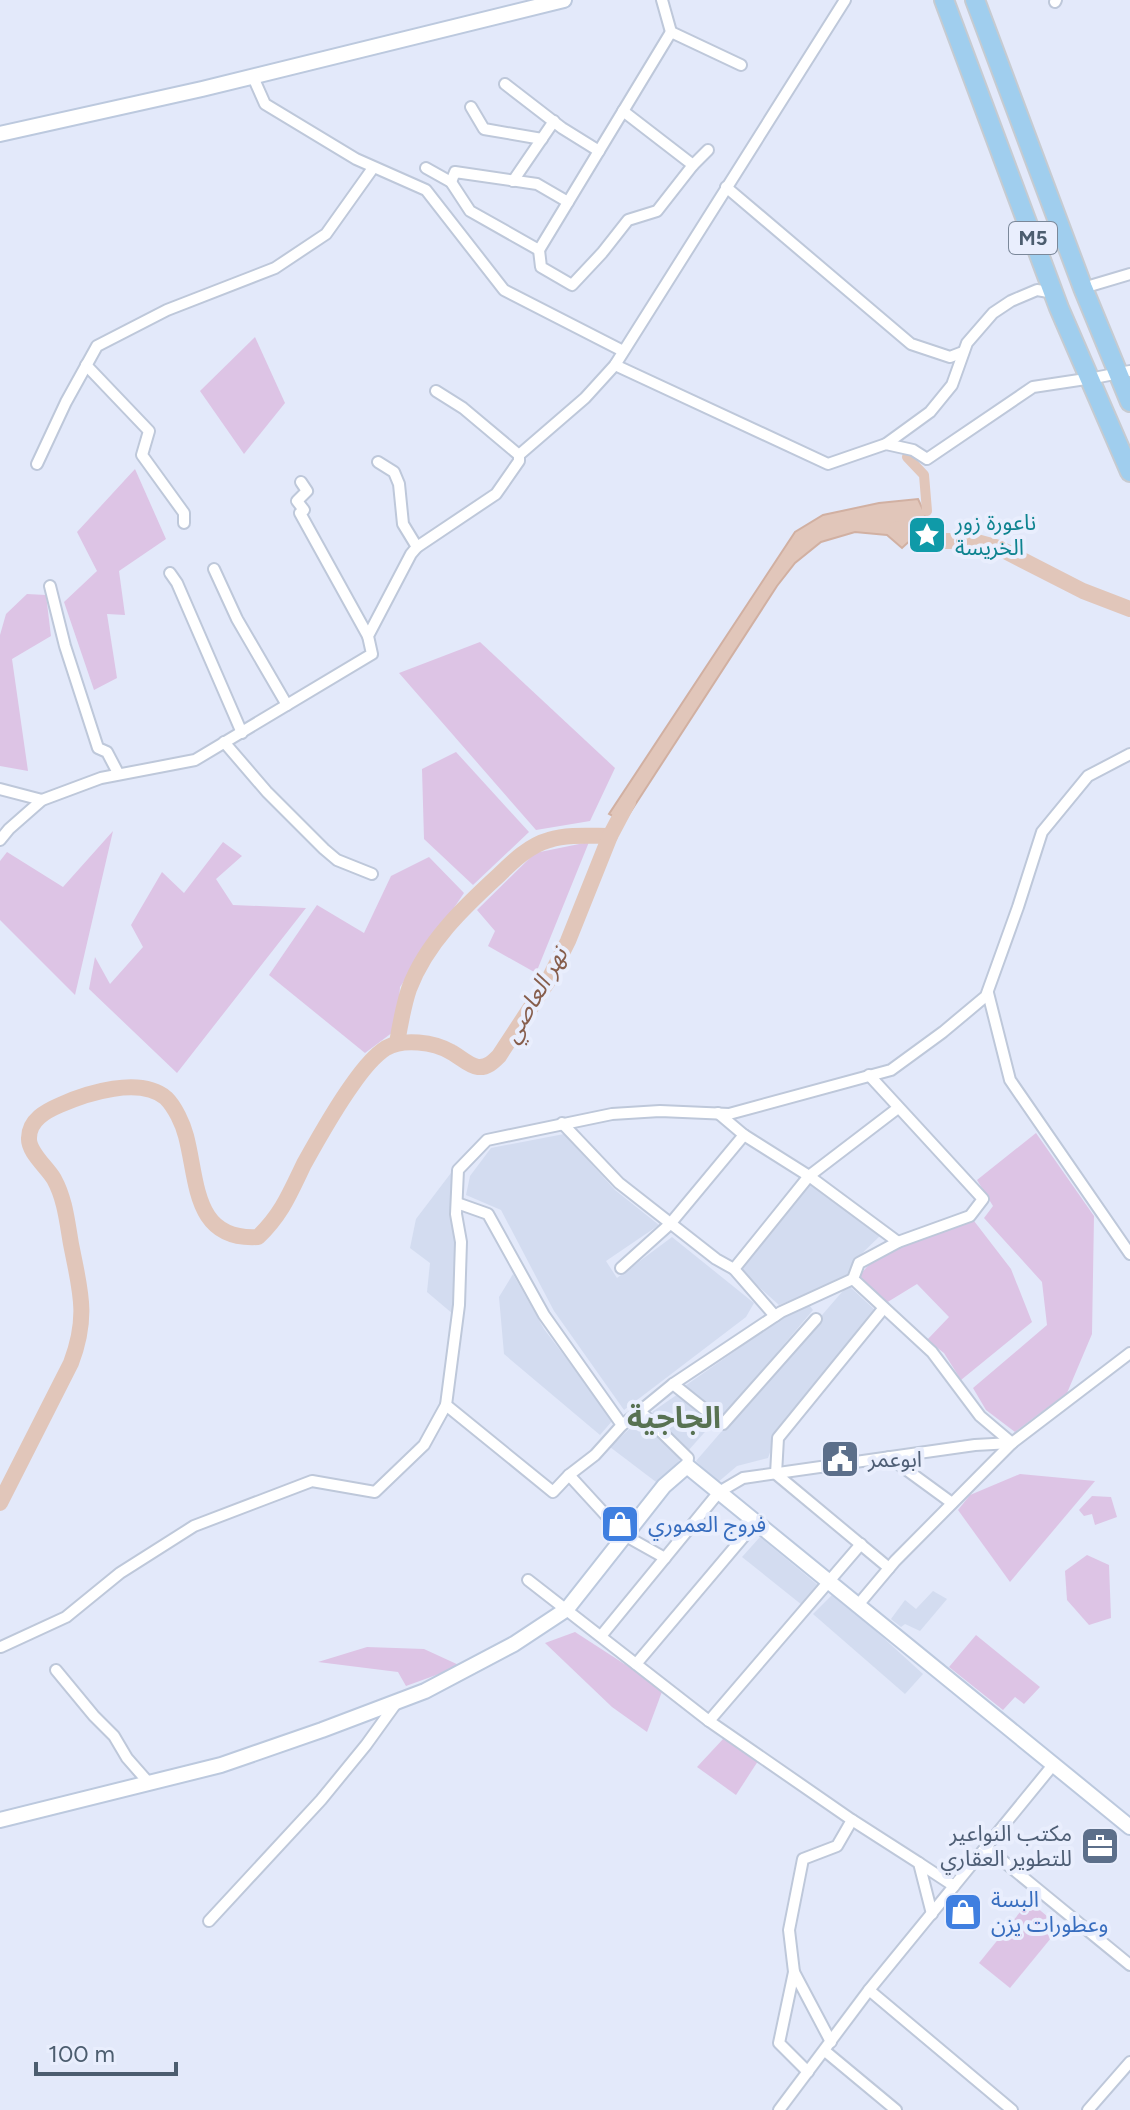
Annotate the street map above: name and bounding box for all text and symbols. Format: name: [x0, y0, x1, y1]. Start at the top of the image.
road number: M5: [1009, 222, 1057, 254]
place label: ناعورة زور الخريسة: [954, 509, 1036, 561]
place icon: ناعورة زور الخريسة: [906, 514, 948, 556]
water label: نهر العاصي: [496, 941, 578, 1050]
district label: الجاجية: [627, 1399, 721, 1436]
public building icon: ابوعمر: [819, 1438, 861, 1480]
place label: ابوعمر: [867, 1446, 922, 1473]
shop icon: فروج العموري: [599, 1503, 641, 1545]
place label: فروج العموري: [648, 1511, 766, 1541]
place label: مكتب النواعير للتطوير العقاري: [940, 1820, 1072, 1875]
office icon: مكتب النواعير للتطوير العقاري: [1079, 1825, 1121, 1867]
place label: البسة وعطورات يزن: [991, 1886, 1108, 1938]
shop icon: البسة وعطورات يزن: [942, 1891, 984, 1933]
scale bar: [36, 2026, 176, 2076]
text: 100 m: [48, 2039, 115, 2068]

